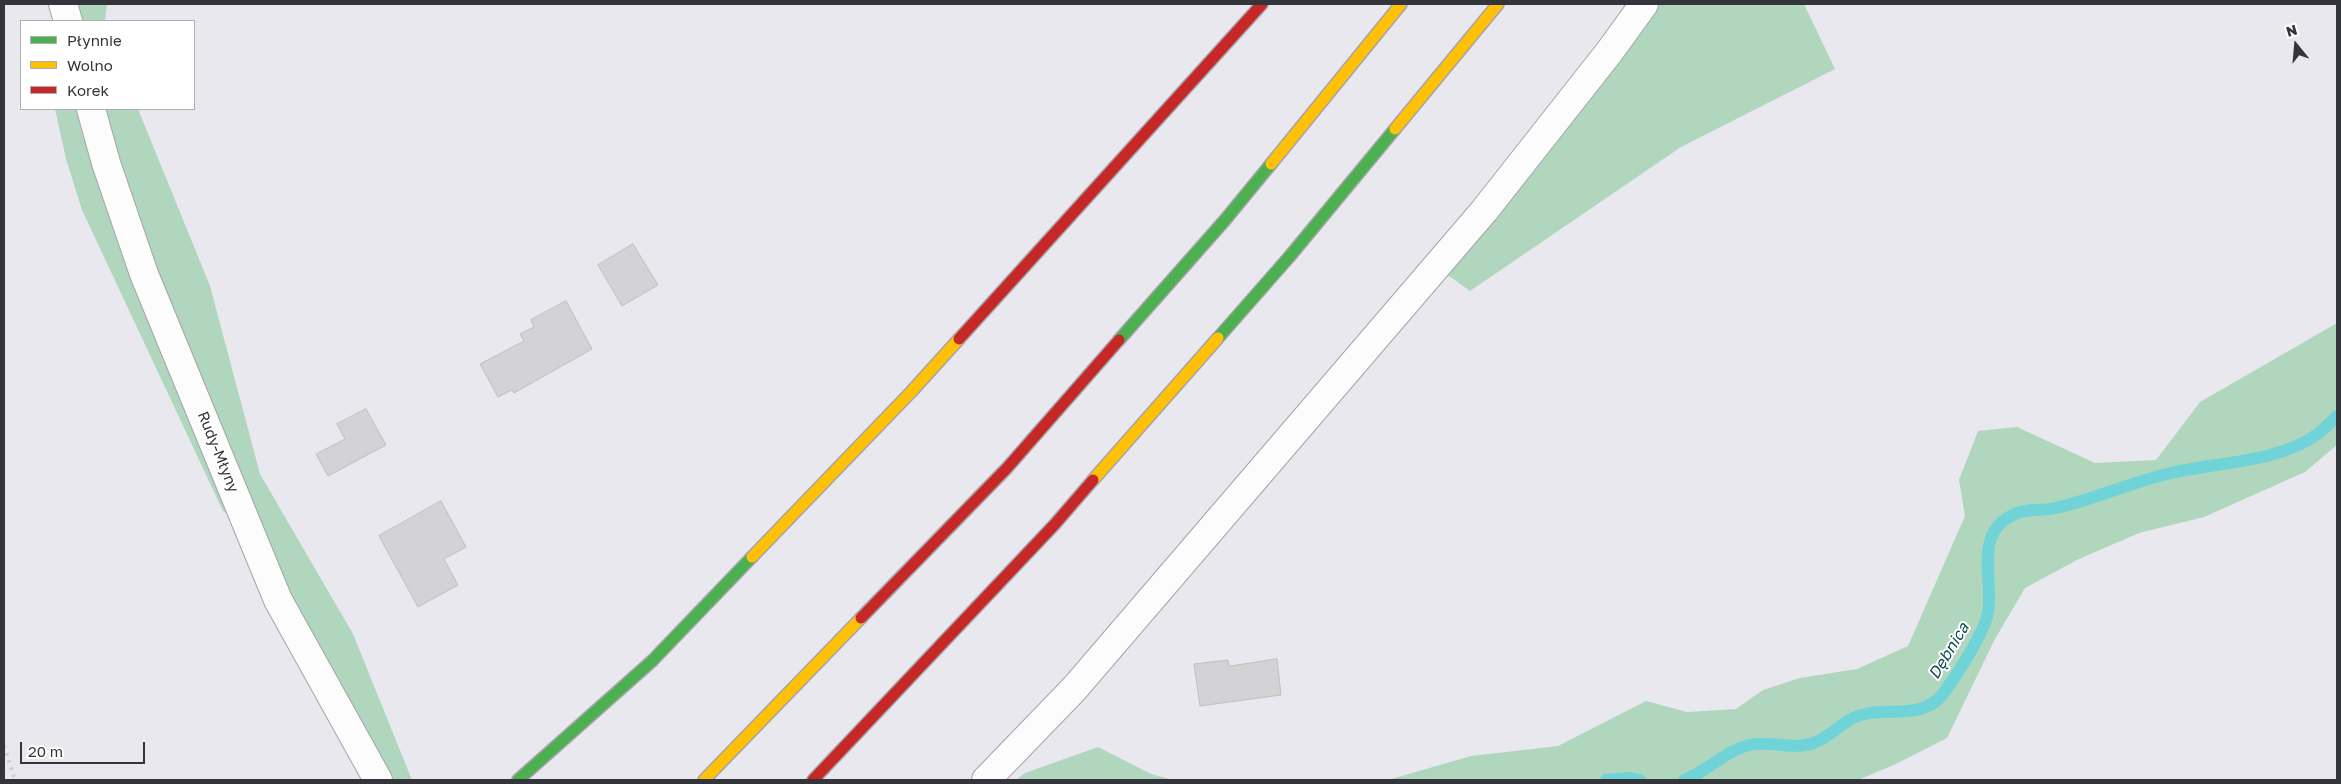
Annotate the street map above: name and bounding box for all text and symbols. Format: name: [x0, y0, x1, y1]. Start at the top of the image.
legend: [20, 20, 195, 110]
north arrow: [2271, 20, 2321, 70]
text: N: [2284, 20, 2299, 40]
text: Płynnie: [67, 31, 122, 49]
text: Wolno: [67, 56, 113, 74]
text: Korek: [67, 81, 109, 99]
street label: Rudy-Młyny: [194, 409, 242, 495]
water label: Dębnica: [1925, 619, 1973, 683]
scale bar: [22, 732, 148, 764]
text: 20 m: [28, 742, 63, 760]

